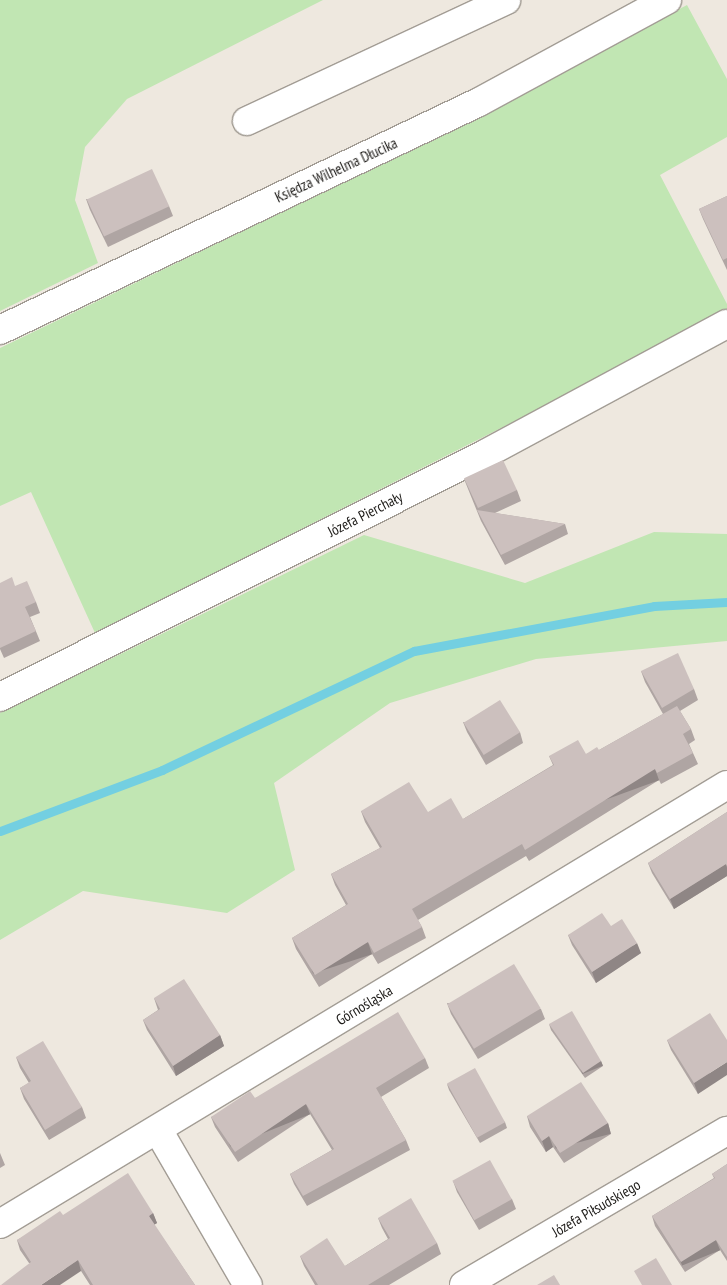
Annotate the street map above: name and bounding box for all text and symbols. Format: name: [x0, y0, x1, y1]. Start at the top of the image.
street label: Księdza Wilhelma Dłucika: [272, 134, 400, 206]
street label: Józefa Pierchały: [324, 487, 406, 541]
street label: Górnośląska: [333, 981, 395, 1029]
street label: Józefa Piłsudskiego: [549, 1175, 643, 1241]

